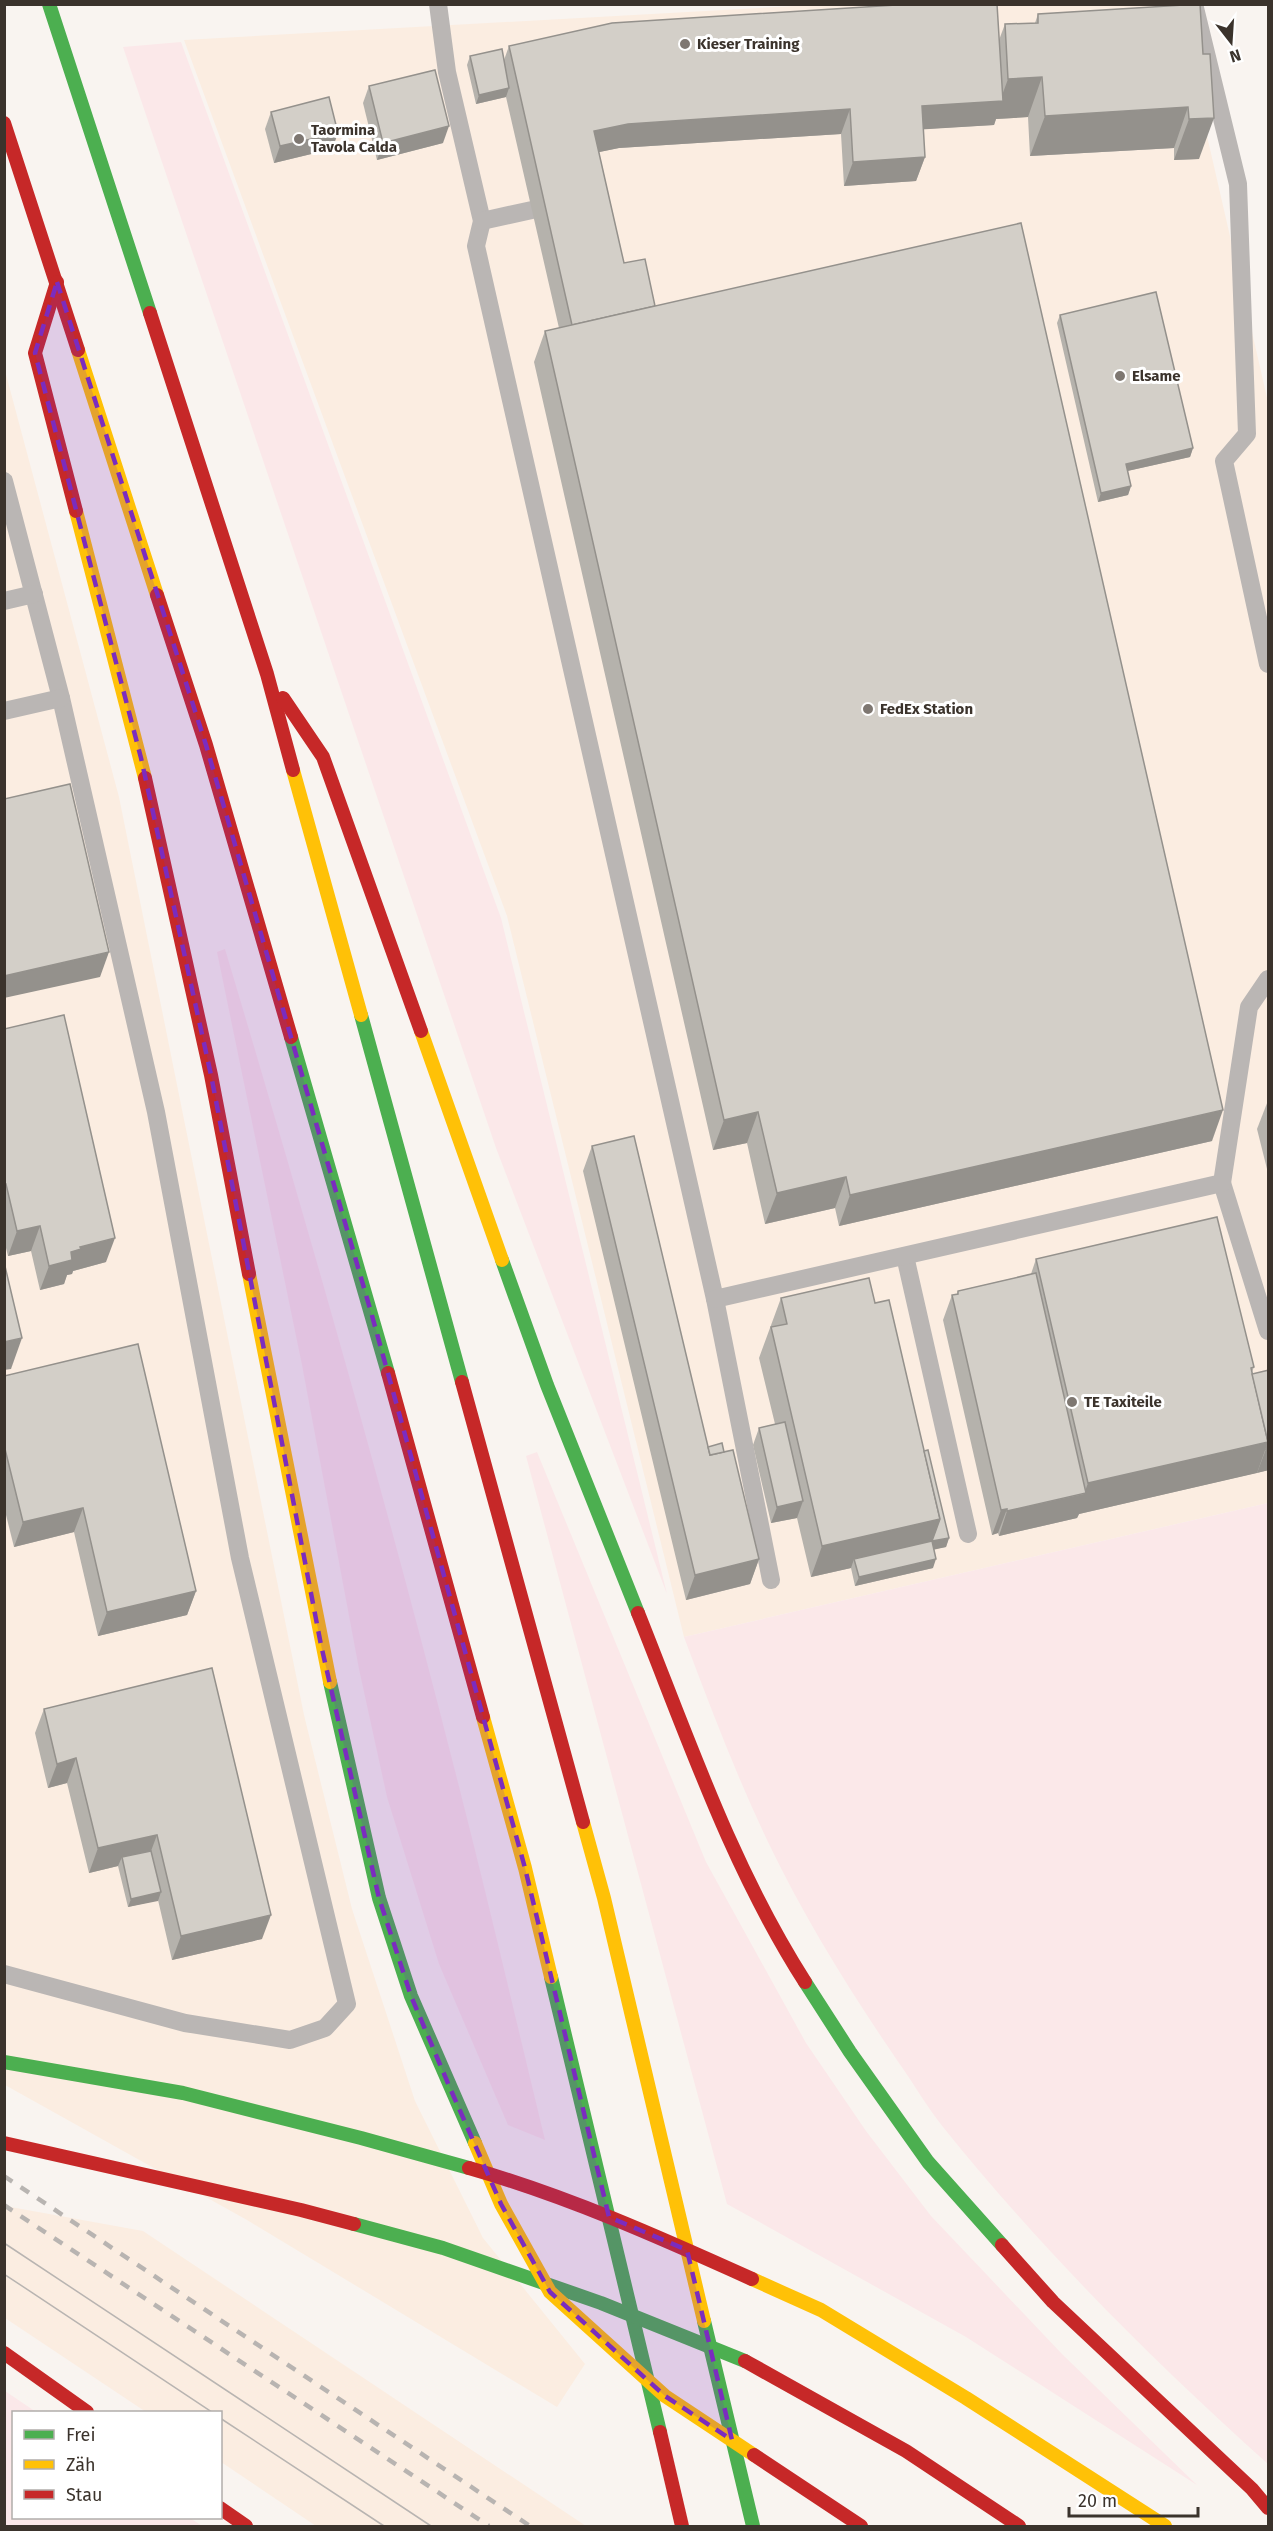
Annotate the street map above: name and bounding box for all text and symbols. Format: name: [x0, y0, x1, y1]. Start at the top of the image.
north arrow: [1201, 12, 1261, 72]
place label: Kieser Training: [697, 35, 800, 53]
marker: Kieser Training: [678, 37, 692, 51]
text: N: [1227, 45, 1243, 67]
place label: Taormina Tavola Calda: [311, 121, 397, 156]
marker: Taormina Tavola Calda: [292, 132, 306, 146]
place label: Elsame: [1132, 367, 1180, 385]
marker: Elsame: [1113, 369, 1127, 383]
place label: FedEx Station: [880, 700, 973, 718]
marker: FedEx Station: [861, 702, 875, 716]
place label: TE Taxiteile: [1084, 1393, 1162, 1411]
marker: TE Taxiteile: [1065, 1395, 1079, 1409]
legend: [12, 2411, 222, 2519]
text: Frei: [66, 2424, 96, 2446]
text: Zäh: [66, 2454, 95, 2476]
scale bar: [1069, 2480, 1198, 2518]
text: Stau: [66, 2484, 102, 2506]
text: 20 m: [1078, 2490, 1117, 2512]

